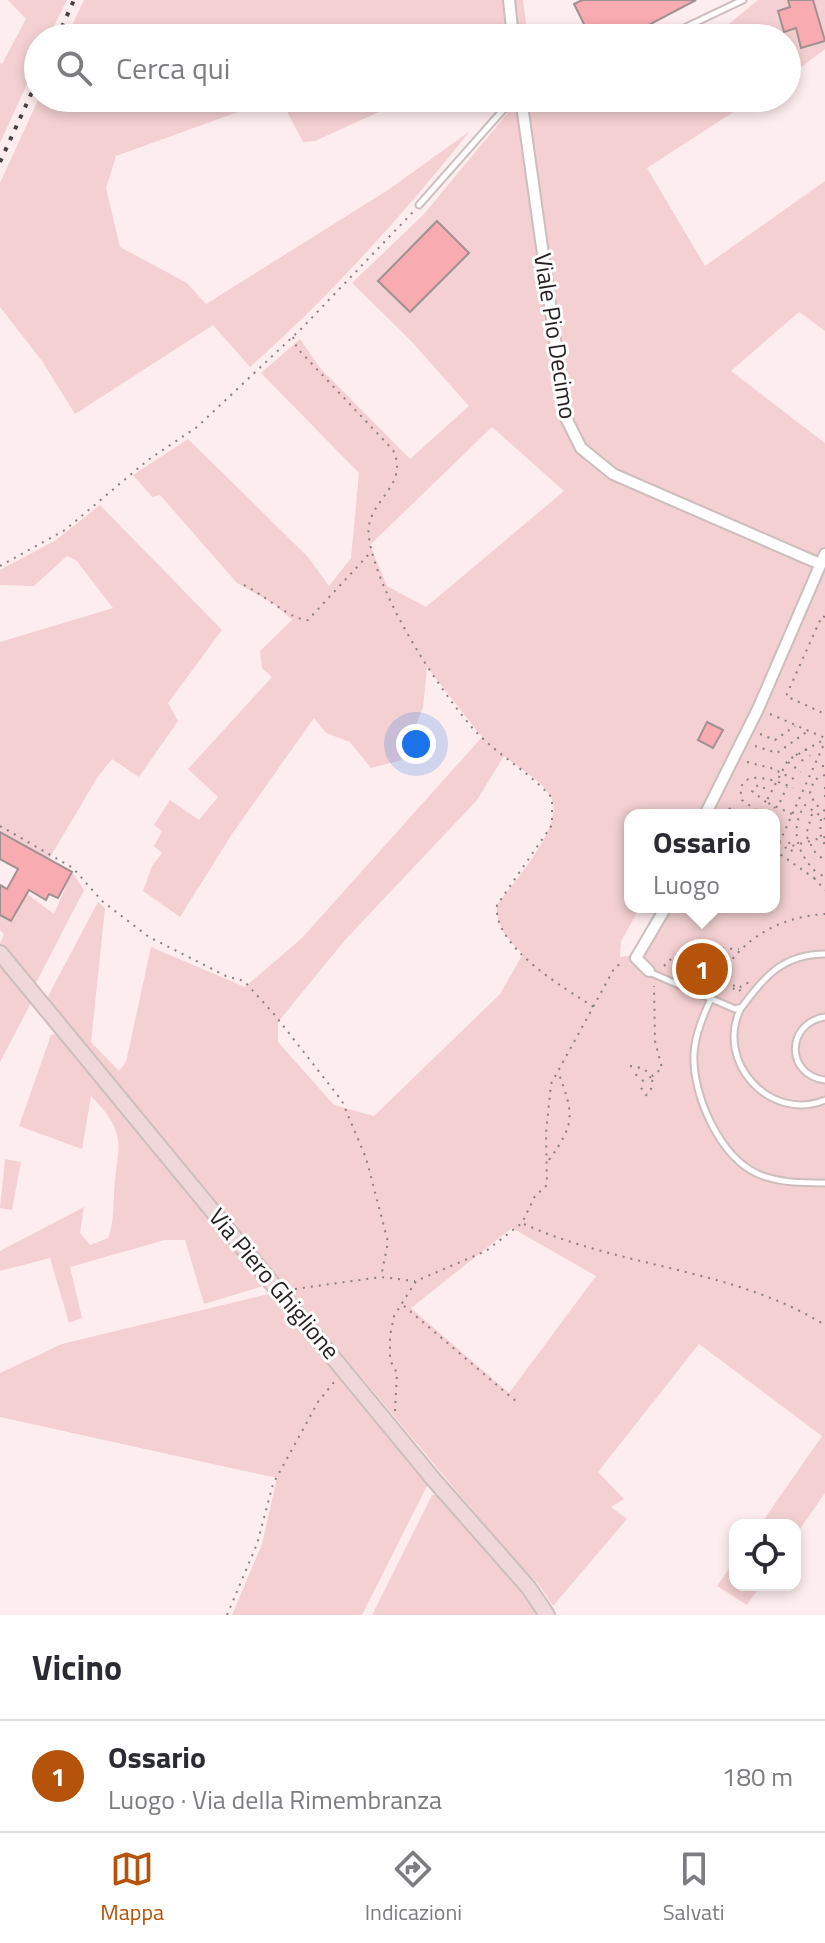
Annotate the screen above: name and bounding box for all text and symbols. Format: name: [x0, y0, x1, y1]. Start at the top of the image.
search box: [24, 24, 801, 112]
text: Cerca qui: [116, 45, 230, 91]
icon: search: [52, 46, 96, 90]
street label: Viale Pio Decimo: [525, 250, 587, 421]
your location: [396, 724, 436, 764]
popup: [624, 809, 780, 913]
text: Ossario: [653, 819, 751, 865]
text: Luogo: [653, 865, 720, 904]
pin: 1: [676, 939, 728, 999]
street label: Via Piero Ghiglione: [201, 1200, 349, 1367]
map controls: [729, 1519, 801, 1591]
button: locate: [729, 1519, 801, 1591]
text: Vicino: [32, 1641, 122, 1693]
text: Ossario: [108, 1734, 206, 1780]
text: 1: [51, 1757, 65, 1796]
text: 180 m: [722, 1757, 793, 1796]
text: Luogo · Via della Rimembranza: [108, 1780, 442, 1819]
tab: Mappa: [100, 1847, 164, 1929]
tab: Indicazioni: [365, 1847, 462, 1929]
tab: Salvati: [663, 1847, 725, 1929]

